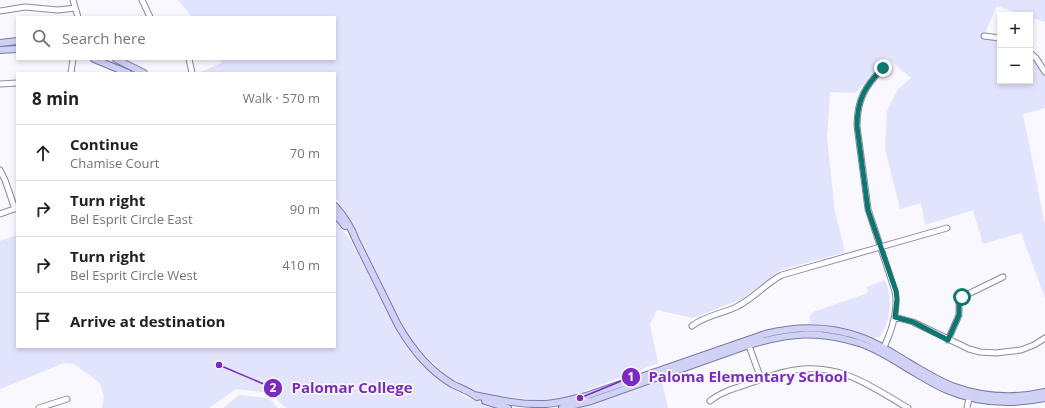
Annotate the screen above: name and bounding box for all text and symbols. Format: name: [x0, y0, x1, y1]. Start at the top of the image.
map controls: [997, 12, 1033, 84]
button: +: [997, 12, 1033, 48]
search box: [16, 16, 336, 60]
icon: search: [30, 27, 52, 49]
text: Search here: [62, 28, 146, 48]
button: −: [997, 48, 1033, 84]
route end: [874, 59, 892, 77]
text: 8 min: [32, 87, 79, 110]
text: Walk · 570 m: [243, 89, 320, 107]
text: Continue: [70, 134, 138, 154]
icon: ahead: [32, 142, 54, 164]
text: 70 m: [290, 144, 320, 162]
text: Chamise Court: [70, 154, 160, 172]
text: Turn right: [70, 190, 145, 210]
icon: right: [32, 198, 54, 220]
text: 90 m: [290, 200, 320, 218]
text: Bel Esprit Circle East: [70, 210, 193, 228]
text: Turn right: [70, 246, 145, 266]
icon: right: [32, 254, 54, 276]
text: 410 m: [282, 256, 320, 274]
text: Bel Esprit Circle West: [70, 266, 197, 284]
route start: [953, 288, 971, 306]
icon: arrive: [32, 310, 54, 332]
text: Arrive at destination: [70, 311, 225, 331]
callout: Paloma Elementary School: [621, 363, 856, 390]
text: Paloma Elementary School: [648, 366, 848, 386]
text: 1: [628, 368, 634, 385]
callout: Palomar College: [263, 375, 420, 402]
text: Palomar College: [291, 377, 413, 397]
text: 2: [270, 379, 277, 396]

